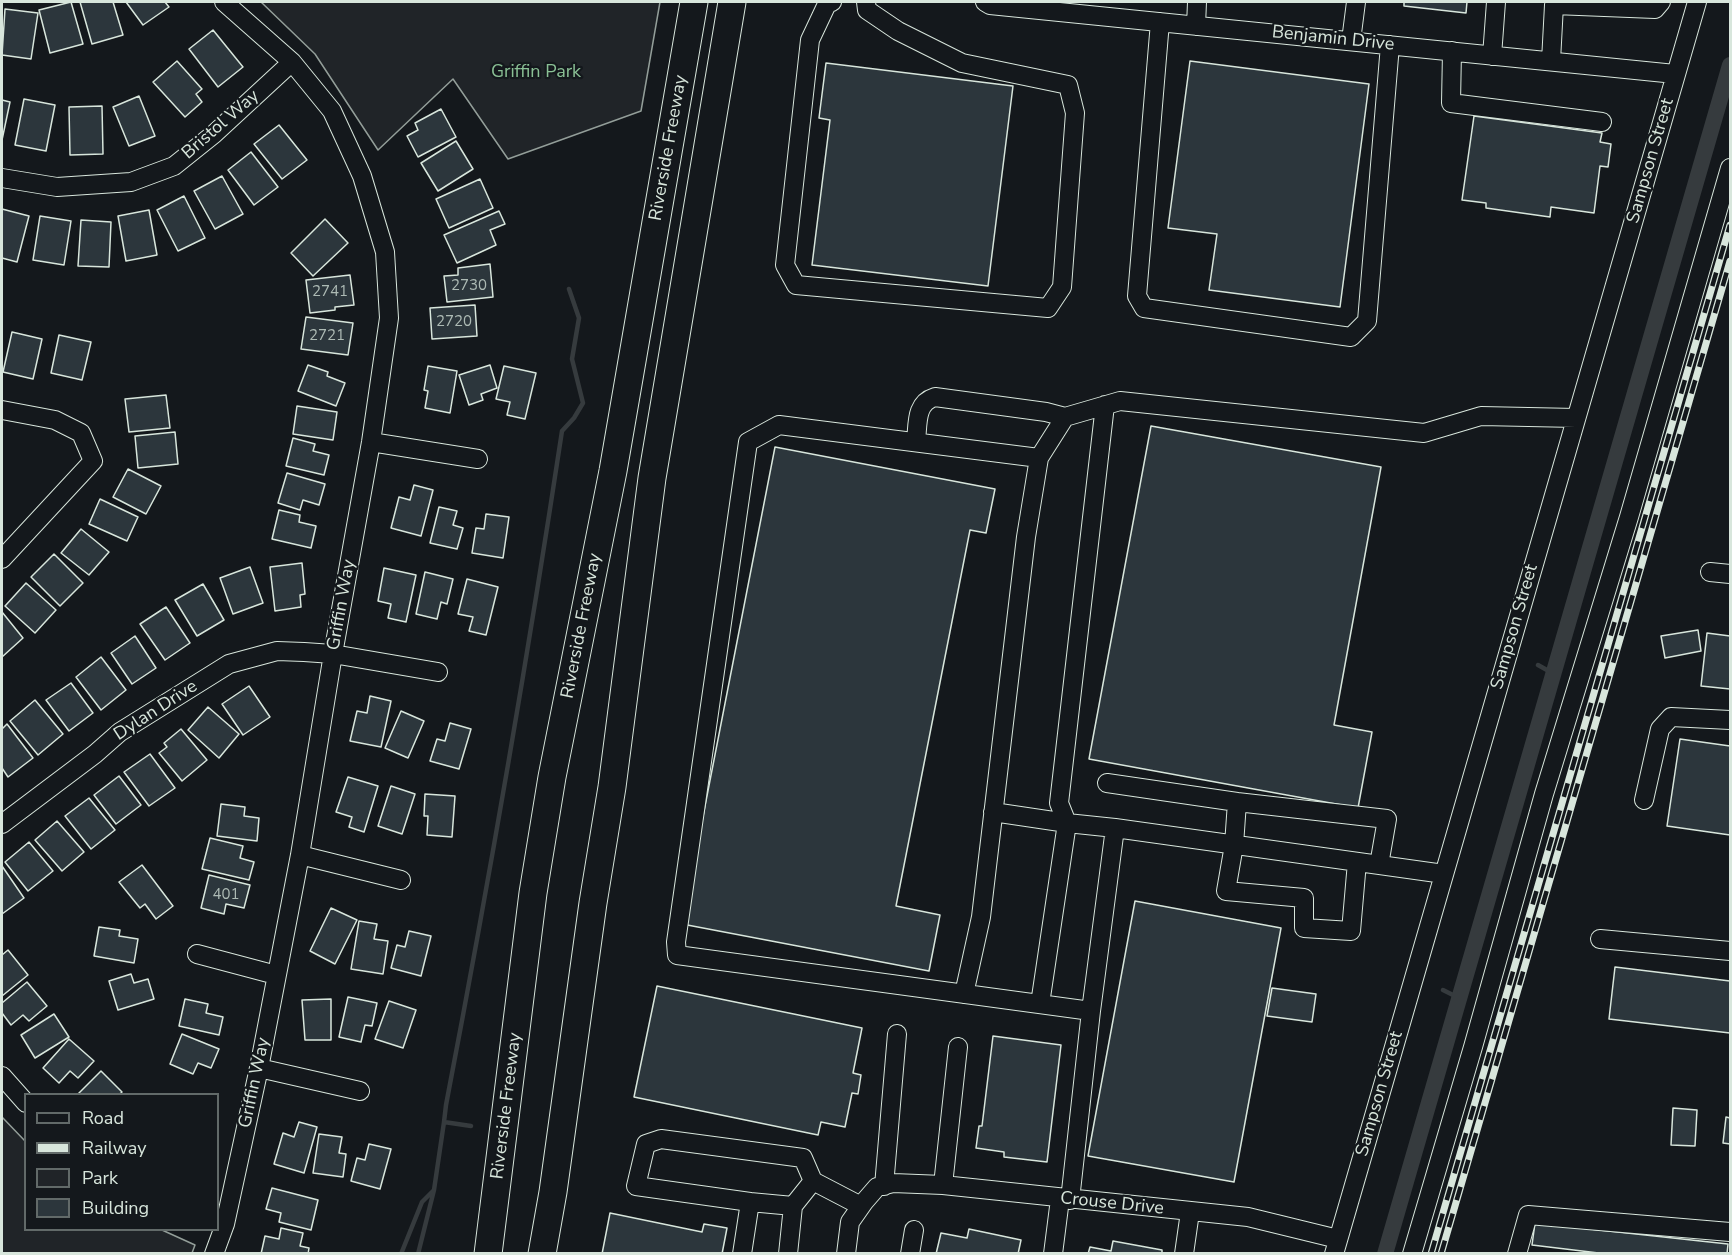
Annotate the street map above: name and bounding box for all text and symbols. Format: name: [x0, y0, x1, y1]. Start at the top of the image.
street label: Benjamin Drive: [1271, 22, 1395, 56]
park label: Griffin Park: [491, 62, 581, 84]
street label: Riverside Freeway: [646, 73, 692, 223]
street label: Bristol Way: [178, 86, 264, 164]
street label: Sampson Street: [1623, 96, 1679, 226]
house number: 2730: [451, 277, 487, 295]
house number: 2741: [312, 283, 348, 301]
house number: 2720: [436, 313, 472, 331]
house number: 2721: [309, 327, 345, 345]
street label: Riverside Freeway: [557, 552, 607, 700]
street label: Griffin Way: [323, 558, 361, 652]
street label: Sampson Street: [1487, 562, 1543, 692]
street label: Dylan Drive: [110, 676, 202, 746]
house number: 401: [213, 886, 239, 904]
street label: Sampson Street: [1352, 1029, 1408, 1159]
street label: Riverside Freeway: [487, 1031, 527, 1181]
street label: Griffin Way: [235, 1036, 275, 1130]
legend: [24, 1093, 219, 1231]
text: Road: [82, 1106, 124, 1130]
text: Railway: [82, 1136, 147, 1160]
text: Park: [82, 1166, 118, 1190]
street label: Crouse Drive: [1059, 1188, 1165, 1220]
text: Building: [82, 1196, 149, 1220]

